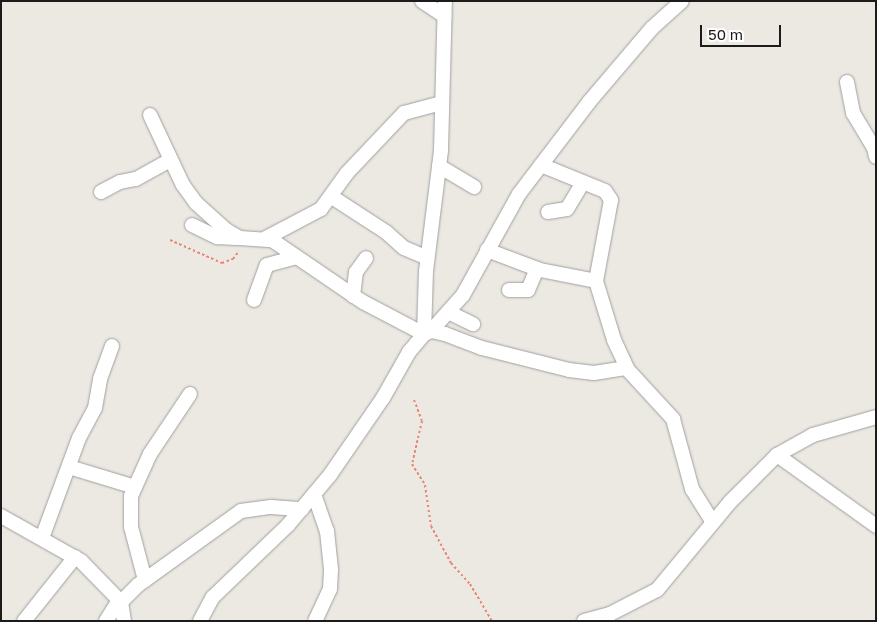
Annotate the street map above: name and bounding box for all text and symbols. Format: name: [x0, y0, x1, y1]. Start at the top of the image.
scale bar: [702, 15, 783, 47]
text: 50 m: [708, 25, 743, 43]

